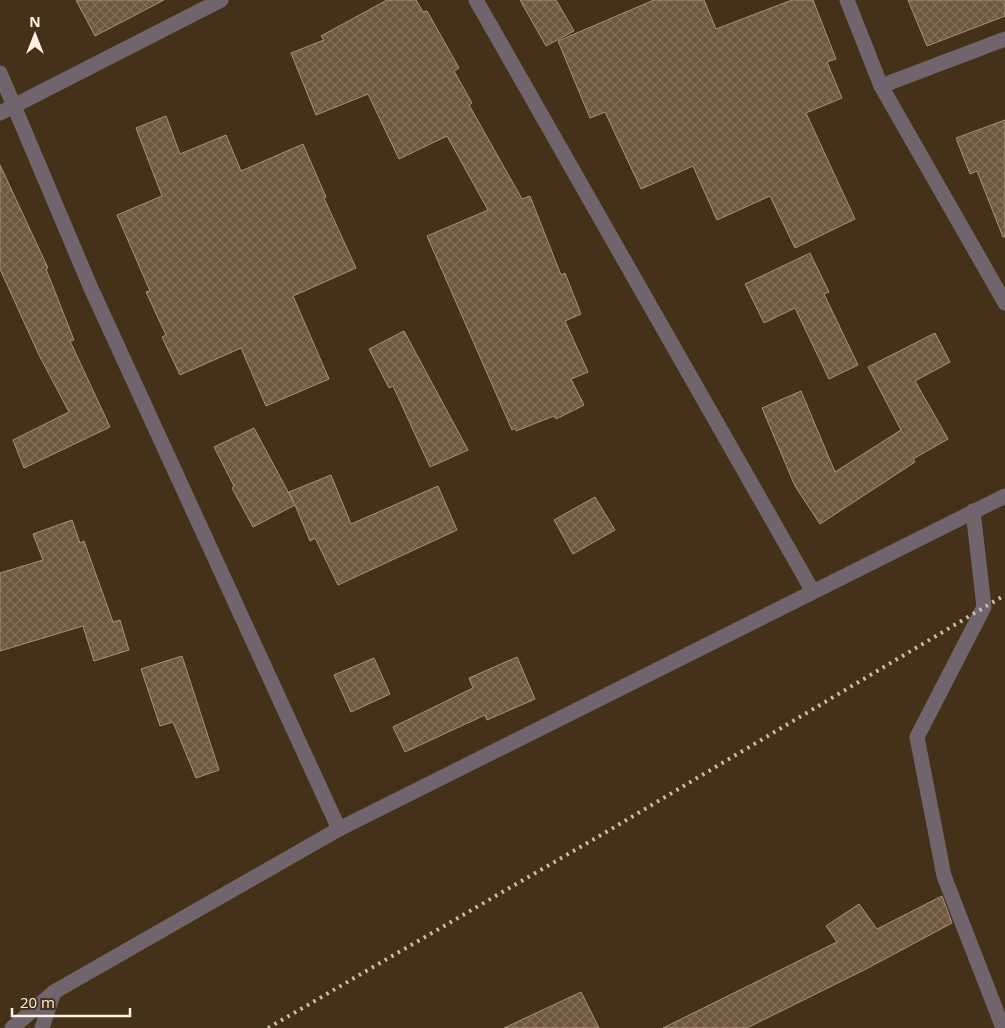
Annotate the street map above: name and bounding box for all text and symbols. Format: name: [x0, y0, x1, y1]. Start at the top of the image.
north arrow: [10, 10, 60, 60]
text: N: [29, 12, 41, 31]
scale bar: [12, 986, 130, 1018]
text: 20 m: [20, 992, 55, 1012]

